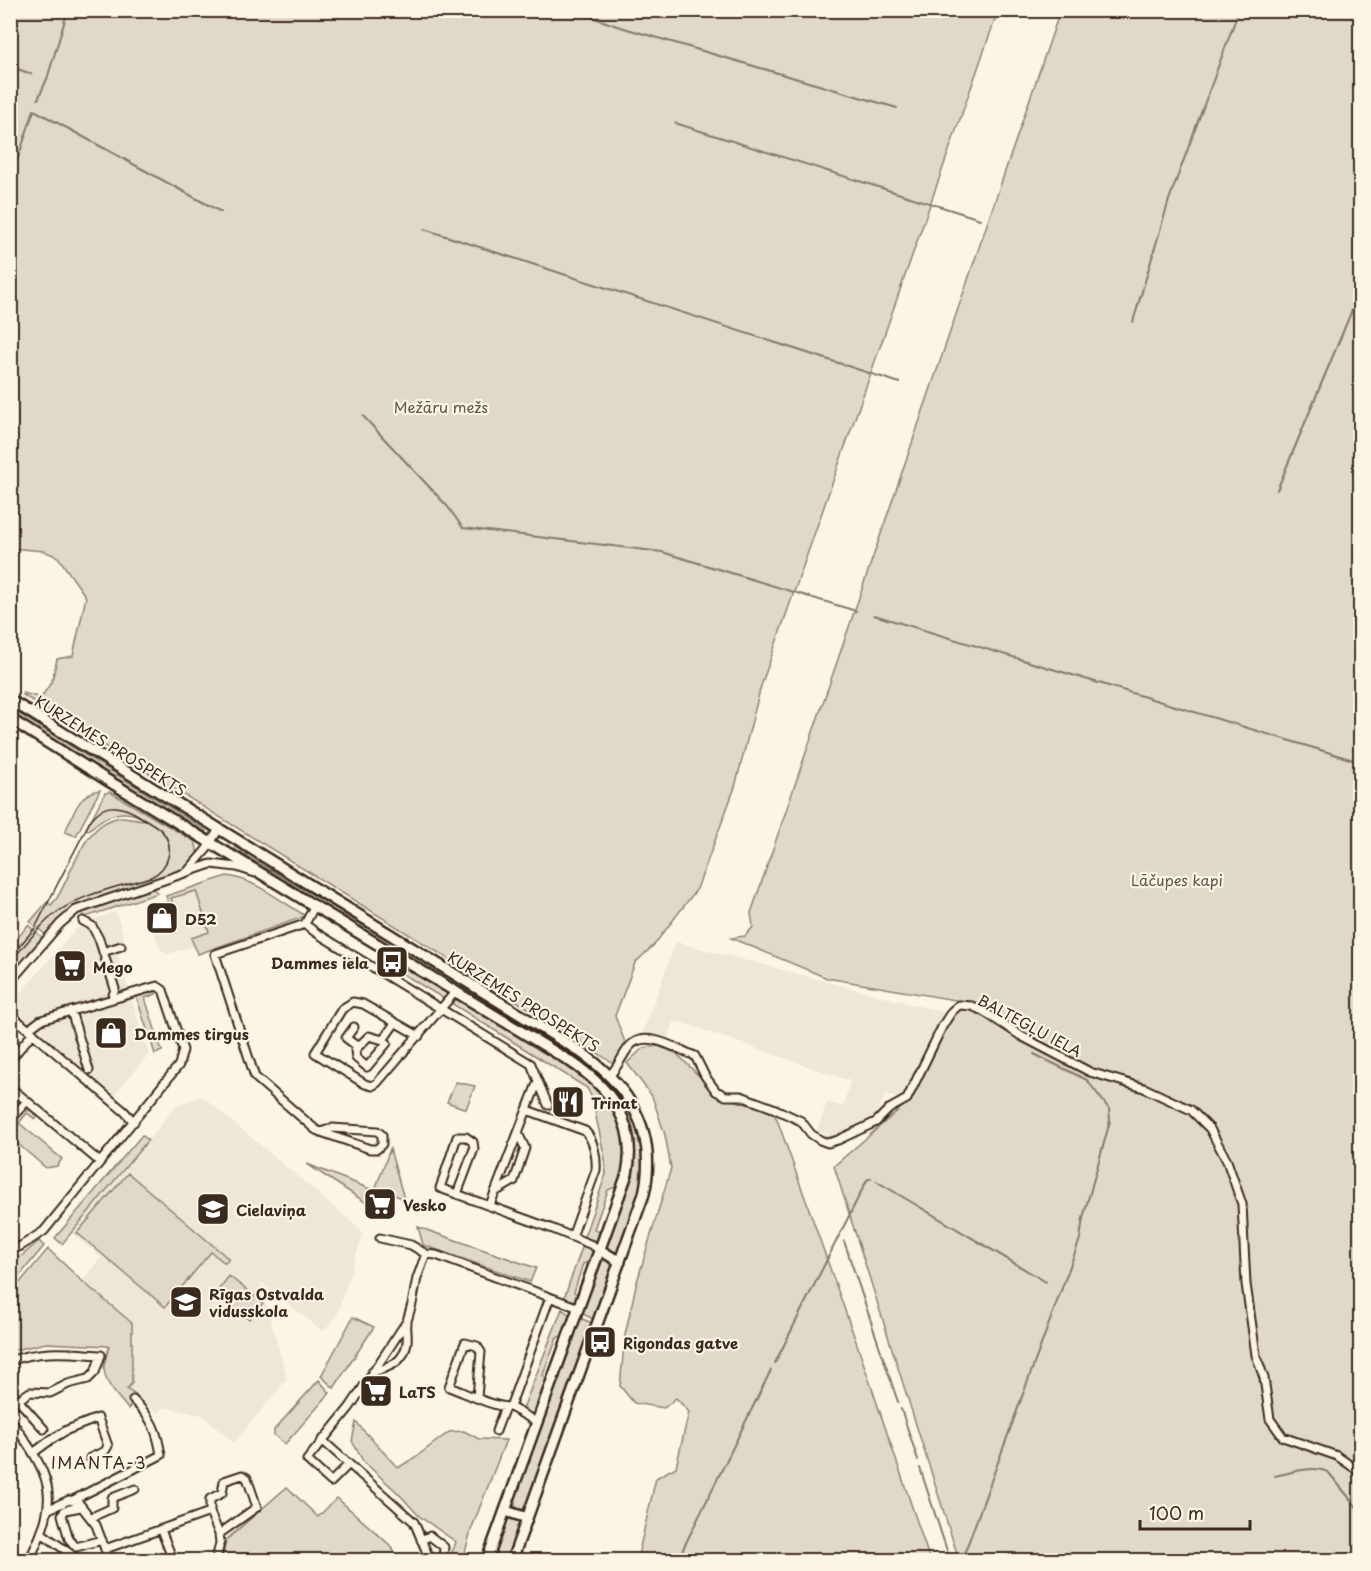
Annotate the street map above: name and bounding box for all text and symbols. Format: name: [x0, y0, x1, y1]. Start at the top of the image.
park label: Mežāru mežs: [394, 395, 488, 418]
street label: KURZEMES PROSPEKTS: [31, 689, 191, 801]
park label: Lāčupes kapi: [1131, 868, 1223, 891]
shop icon: D52: [144, 900, 180, 936]
place label: D52: [185, 907, 217, 930]
bus stop icon: Dammes iela: [374, 944, 410, 980]
street label: KURZEMES PROSPEKTS: [444, 945, 604, 1057]
supermarket icon: Mego: [52, 948, 88, 984]
place label: Dammes iela: [271, 951, 369, 974]
place label: Mego: [93, 955, 133, 978]
street label: BALTEGĻU IELA: [974, 988, 1086, 1062]
shop icon: Dammes tirgus: [93, 1015, 129, 1051]
place label: Dammes tirgus: [134, 1022, 249, 1045]
restaurant icon: Trinat: [550, 1084, 586, 1120]
place label: Trinat: [591, 1091, 638, 1114]
supermarket icon: Vesko: [362, 1186, 398, 1222]
school or university icon: Cielaviņa: [195, 1191, 231, 1227]
place label: Vesko: [403, 1193, 446, 1216]
place label: Cielaviņa: [236, 1198, 307, 1221]
place label: Rīgas Ostvalda vidusskola: [209, 1282, 325, 1322]
school or university icon: Rīgas Ostvalda vidusskola: [168, 1284, 204, 1320]
bus stop icon: Rigondas gatve: [582, 1324, 618, 1360]
place label: Rigondas gatve: [623, 1331, 738, 1354]
supermarket icon: LaTS: [358, 1373, 394, 1409]
place label: LaTS: [399, 1380, 436, 1403]
district label: IMANTA-3: [51, 1450, 147, 1474]
scale bar: [1140, 1493, 1250, 1531]
text: 100 m: [1149, 1499, 1204, 1526]

